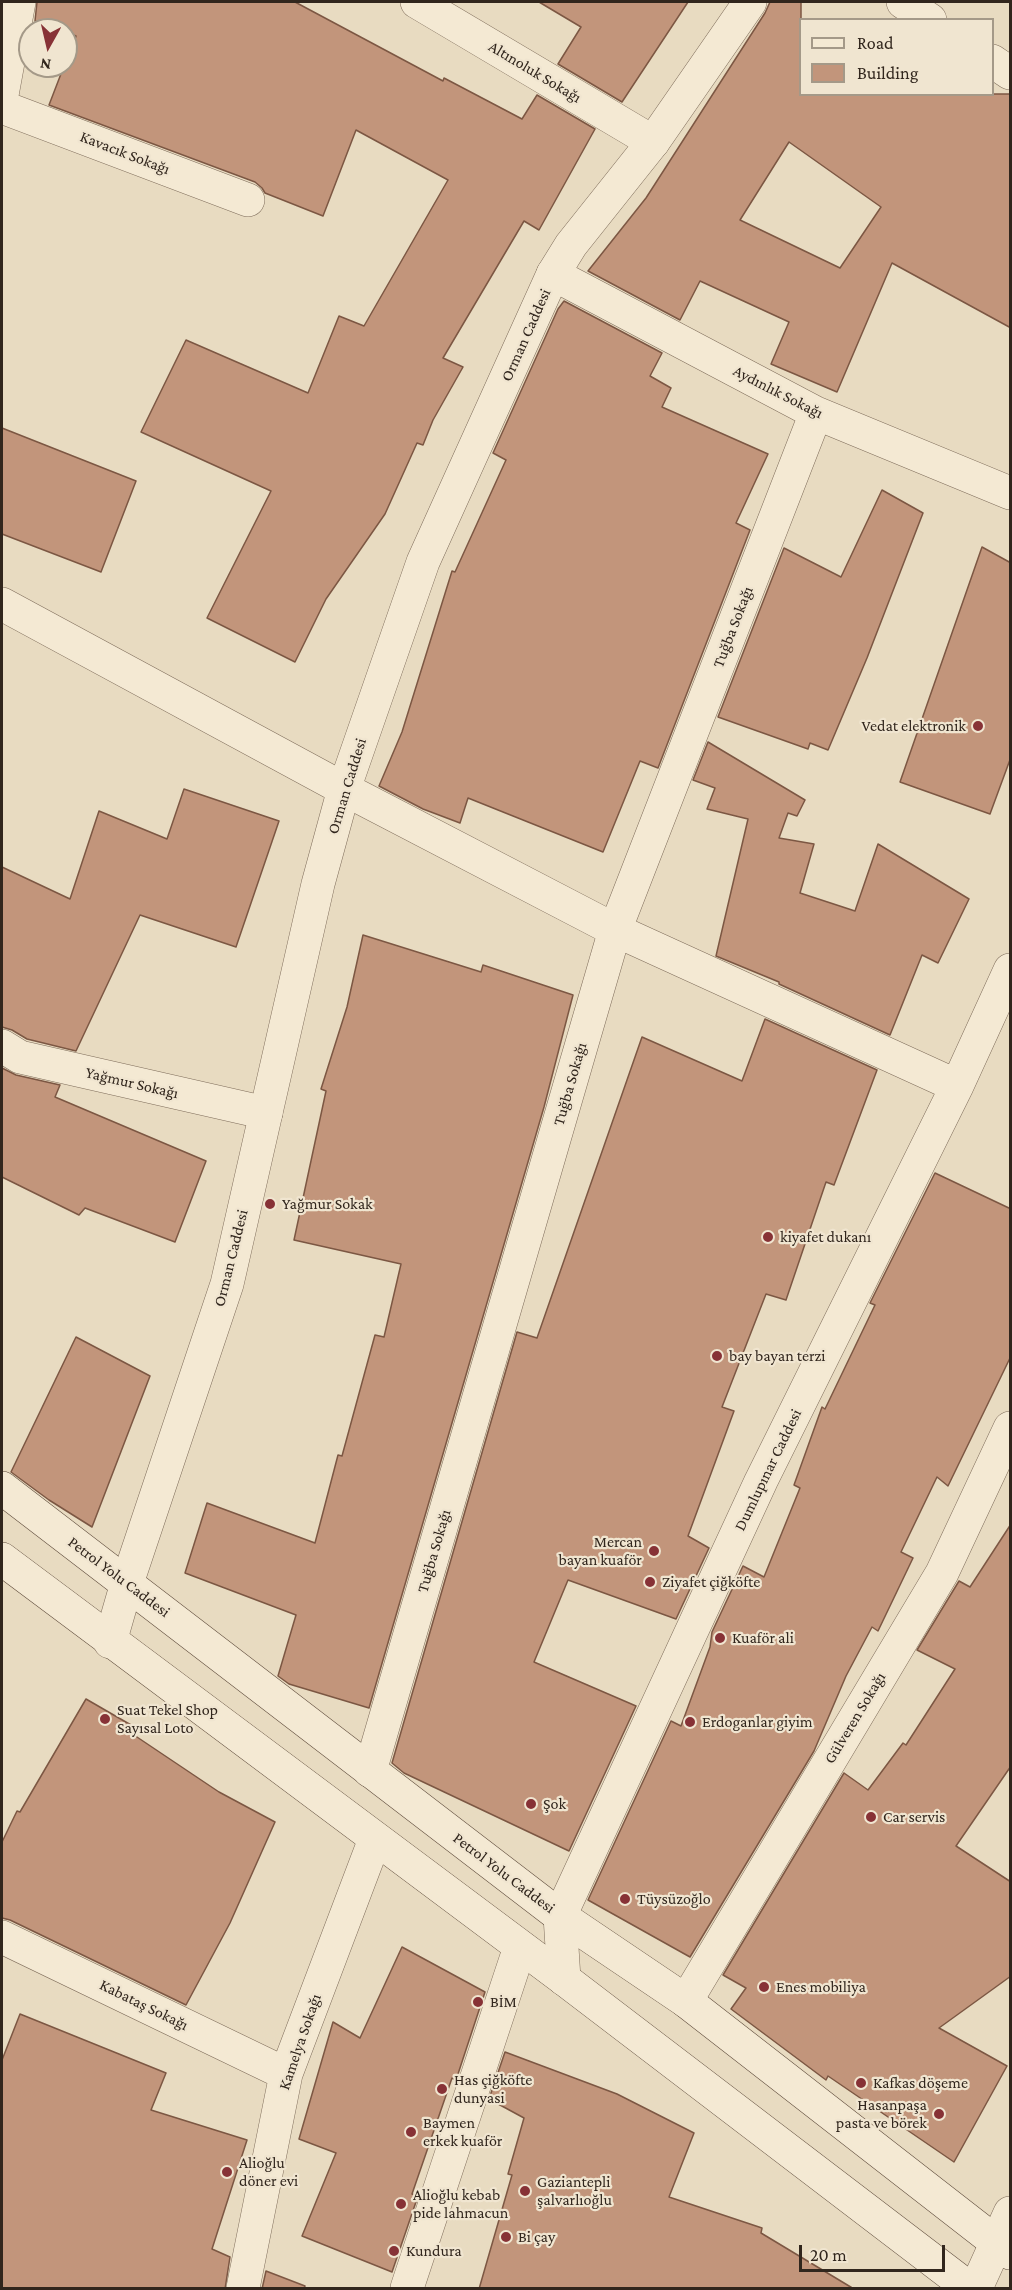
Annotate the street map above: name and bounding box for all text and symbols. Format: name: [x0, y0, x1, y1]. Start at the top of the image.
north arrow: [18, 18, 78, 78]
legend: [799, 18, 994, 96]
text: Road: [857, 33, 894, 53]
street label: Altınoluk Sokağı: [485, 37, 585, 107]
text: N: [39, 55, 52, 74]
text: Building: [857, 63, 918, 83]
street label: Kavacık Sokağı: [77, 127, 173, 179]
street label: Orman Caddesi: [497, 286, 555, 384]
street label: Aydınlık Sokağı: [730, 361, 826, 423]
street label: Tuğba Sokağı: [709, 584, 757, 670]
place label: Vedat elektronik: [861, 716, 966, 736]
marker: Vedat elektronik: [971, 719, 985, 733]
street label: Orman Caddesi: [323, 736, 371, 836]
street label: Tuğba Sokağı: [549, 1040, 591, 1128]
street label: Yağmur Sokağı: [84, 1063, 180, 1103]
place label: Yağmur Sokak: [282, 1194, 373, 1214]
marker: Yağmur Sokak: [263, 1197, 277, 1211]
street label: Orman Caddesi: [210, 1207, 252, 1309]
place label: kiyafet dukanı: [780, 1227, 871, 1247]
marker: kiyafet dukanı: [761, 1230, 775, 1244]
place label: bay bayan terzi: [729, 1346, 826, 1366]
marker: bay bayan terzi: [710, 1349, 724, 1363]
street label: Dumlupınar Caddesi: [730, 1406, 806, 1534]
street label: Tuğba Sokağı: [413, 1507, 455, 1595]
street label: Petrol Yolu Caddesi: [64, 1532, 174, 1622]
place label: Mercan bayan kuaför: [558, 1532, 642, 1570]
marker: Mercan bayan kuaför: [647, 1544, 661, 1558]
place label: Ziyafet çiğköfte: [662, 1572, 760, 1592]
marker: Ziyafet çiğköfte: [643, 1575, 657, 1589]
place label: Kuaför ali: [732, 1628, 794, 1648]
marker: Kuaför ali: [713, 1631, 727, 1645]
street label: Gülveren Sokağı: [820, 1669, 890, 1767]
place label: Suat Tekel Shop Sayısal Loto: [117, 1700, 218, 1738]
marker: Suat Tekel Shop Sayısal Loto: [98, 1712, 112, 1726]
place label: Erdoganlar giyim: [702, 1712, 813, 1732]
marker: Erdoganlar giyim: [683, 1715, 697, 1729]
place label: Şok: [543, 1794, 566, 1814]
marker: Şok: [524, 1797, 538, 1811]
place label: Car servis: [883, 1807, 945, 1827]
marker: Car servis: [864, 1810, 878, 1824]
street label: Petrol Yolu Caddesi: [449, 1828, 559, 1918]
place label: Tüysüzoğlo: [637, 1889, 711, 1909]
marker: Tüysüzoğlo: [618, 1892, 632, 1906]
street label: Kabataş Sokağı: [97, 1975, 191, 2035]
place label: Enes mobiliya: [776, 1977, 866, 1997]
marker: Enes mobiliya: [757, 1980, 771, 1994]
street label: Kamelya Sokağı: [275, 1991, 325, 2093]
place label: BİM: [490, 1992, 517, 2012]
marker: BİM: [471, 1995, 485, 2009]
place label: Has çiğköfte dunyasi: [454, 2070, 532, 2108]
place label: Kafkas döşeme: [873, 2073, 968, 2093]
marker: Kafkas döşeme: [854, 2076, 868, 2090]
marker: Has çiğköfte dunyasi: [435, 2082, 449, 2096]
place label: Hasanpaşa pasta ve börek: [836, 2095, 927, 2133]
marker: Hasanpaşa pasta ve börek: [932, 2107, 946, 2121]
place label: Baymen erkek kuaför: [423, 2113, 503, 2151]
marker: Baymen erkek kuaför: [404, 2125, 418, 2139]
place label: Alioğlu döner evi: [239, 2153, 298, 2191]
marker: Alioğlu döner evi: [220, 2165, 234, 2179]
place label: Gaziantepli şalvarlıoğlu: [537, 2172, 612, 2210]
marker: Gaziantepli şalvarlıoğlu: [518, 2184, 532, 2198]
place label: Alioğlu kebab pide lahmacun: [413, 2185, 508, 2223]
marker: Alioğlu kebab pide lahmacun: [394, 2197, 408, 2211]
place label: Bi çay: [518, 2227, 555, 2247]
marker: Bi çay: [499, 2230, 513, 2244]
scale bar: [802, 2233, 948, 2271]
place label: Kundura: [406, 2241, 462, 2261]
marker: Kundura: [387, 2244, 401, 2258]
text: 20 m: [810, 2245, 847, 2265]

